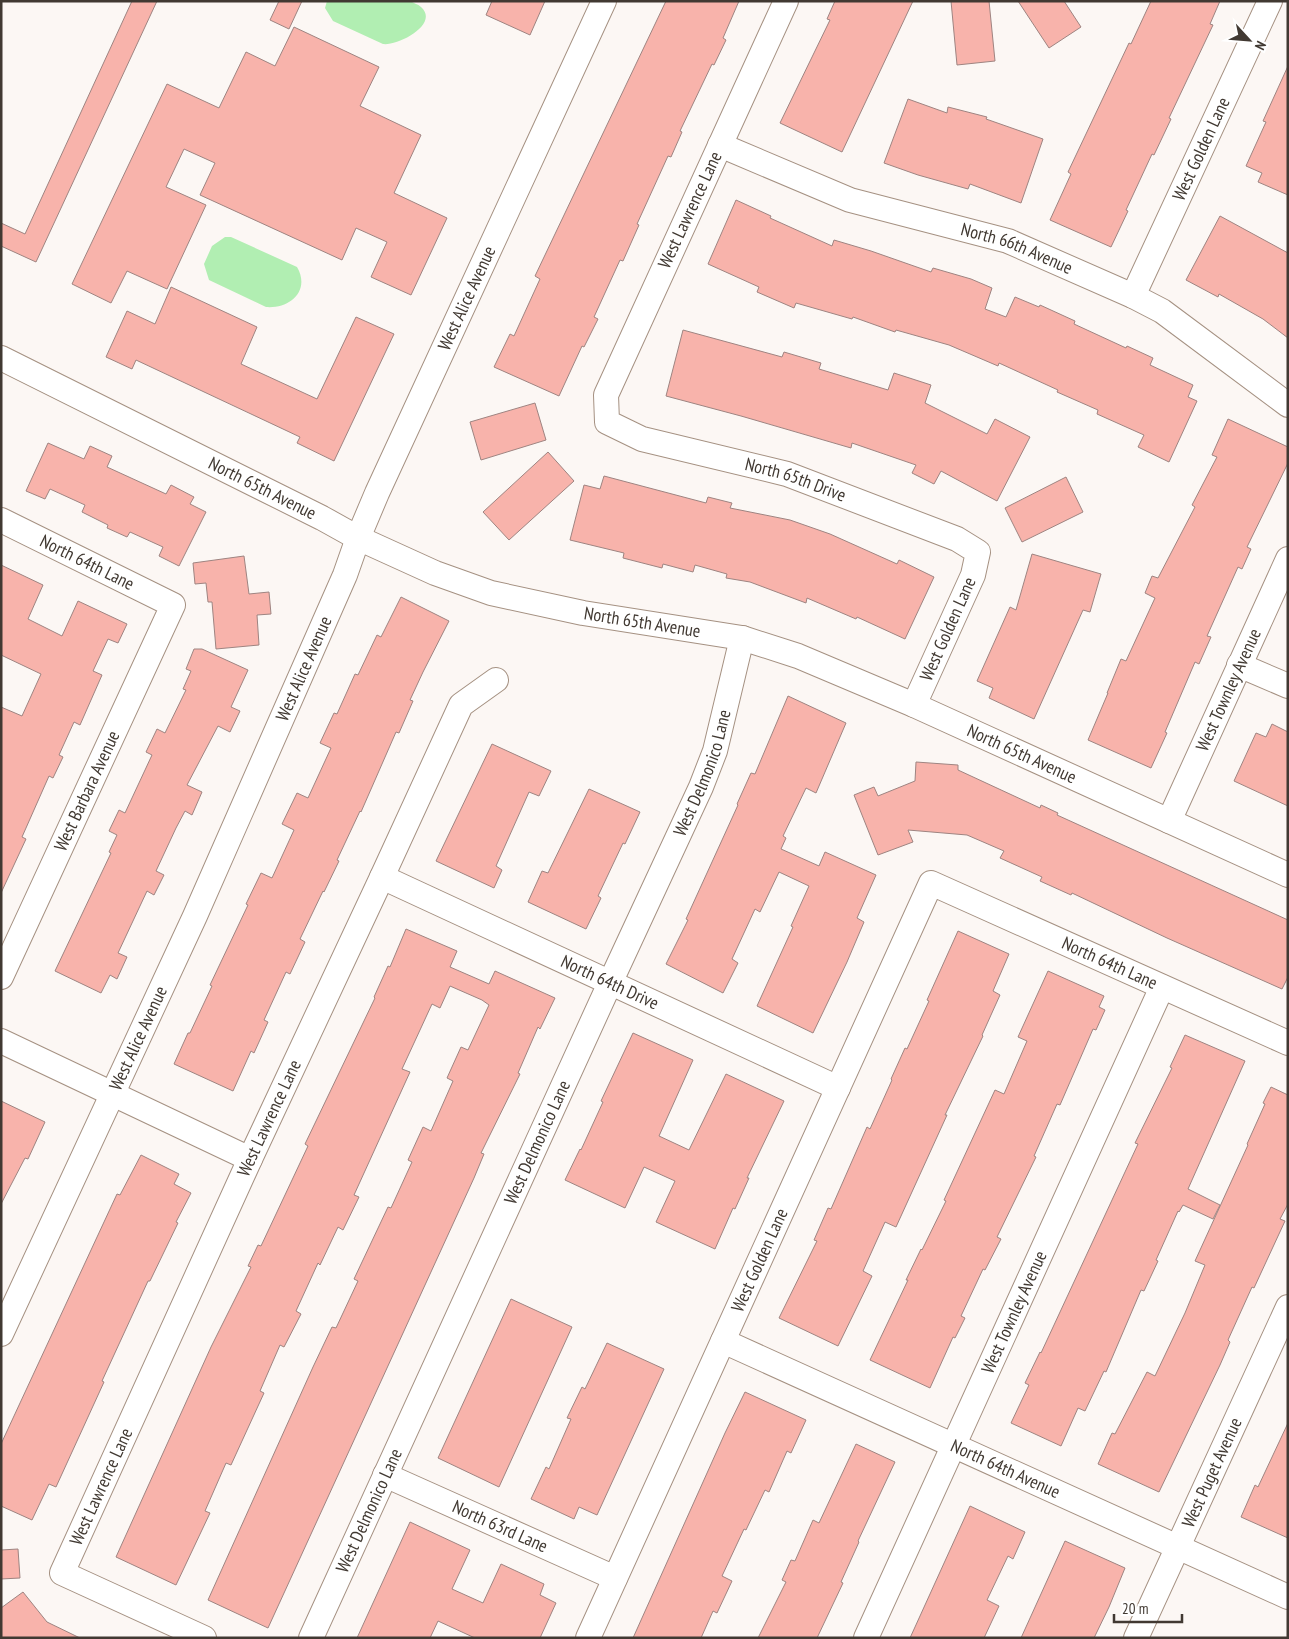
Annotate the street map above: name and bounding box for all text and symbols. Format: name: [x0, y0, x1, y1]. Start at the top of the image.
north arrow: [1224, 15, 1274, 65]
text: N: [1251, 38, 1270, 53]
street label: West Golden Lane: [1167, 94, 1235, 204]
street label: West Lawrence Lane: [652, 148, 727, 272]
street label: North 66th Avenue: [959, 217, 1076, 279]
street label: West Alice Avenue: [432, 242, 500, 354]
street label: North 65th Avenue: [205, 451, 320, 524]
street label: North 65th Drive: [743, 452, 850, 507]
street label: North 64th Lane: [36, 529, 138, 595]
street label: West Golden Lane: [914, 573, 981, 684]
street label: North 65th Avenue: [582, 601, 702, 642]
street label: West Alice Avenue: [270, 612, 336, 725]
street label: West Townley Avenue: [1190, 625, 1266, 755]
street label: West Delmonico Lane: [668, 707, 735, 840]
street label: North 65th Avenue: [964, 719, 1080, 788]
street label: West Barbara Avenue: [49, 727, 125, 855]
street label: North 64th Lane: [1058, 931, 1161, 994]
street label: North 64th Drive: [557, 949, 663, 1014]
street label: West Alice Avenue: [104, 982, 172, 1094]
street label: West Lawrence Lane: [232, 1056, 306, 1180]
street label: West Delmonico Lane: [499, 1076, 575, 1208]
street label: West Golden Lane: [726, 1205, 793, 1315]
street label: West Townley Avenue: [976, 1247, 1052, 1377]
street label: West Puget Avenue: [1176, 1414, 1247, 1531]
street label: West Lawrence Lane: [64, 1424, 137, 1549]
street label: North 64th Avenue: [947, 1434, 1064, 1503]
street label: West Delmonico Lane: [330, 1445, 407, 1576]
street label: North 63rd Lane: [449, 1495, 551, 1557]
scale bar: [1114, 1592, 1182, 1624]
text: 20 m: [1122, 1599, 1148, 1618]

